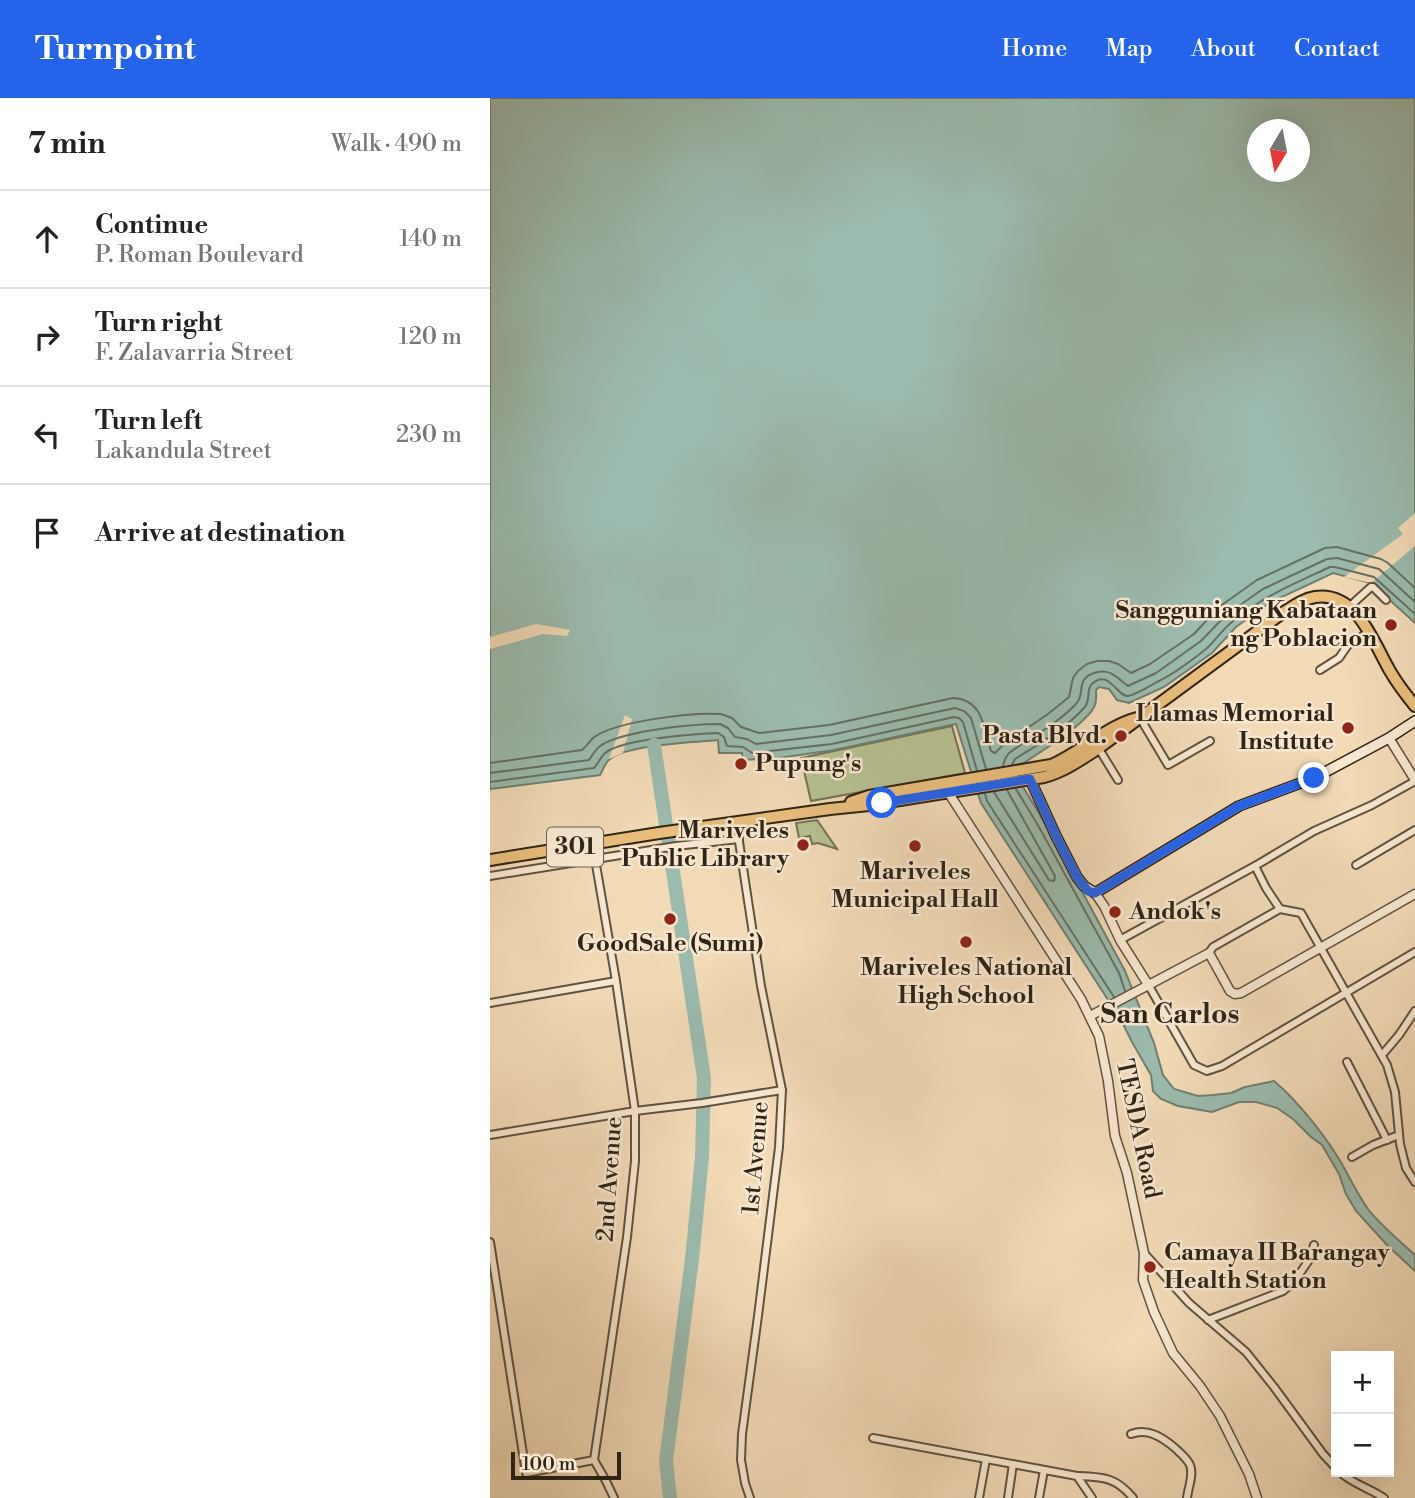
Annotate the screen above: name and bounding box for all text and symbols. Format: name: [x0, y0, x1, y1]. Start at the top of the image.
text: Turnpoint: [35, 29, 196, 70]
text: Home: [1002, 34, 1067, 64]
text: Map: [1105, 34, 1153, 64]
text: About: [1191, 34, 1256, 64]
text: Contact: [1294, 34, 1380, 64]
north arrow: [1247, 119, 1310, 182]
text: 7 min: [28, 125, 106, 163]
text: Walk · 490 m: [331, 130, 462, 158]
text: Continue: [95, 209, 208, 241]
icon: ahead: [28, 220, 66, 258]
text: 140 m: [399, 225, 462, 253]
text: P. Roman Boulevard: [95, 241, 304, 269]
text: Turn right: [95, 307, 223, 339]
icon: right: [28, 318, 66, 356]
text: 120 m: [398, 323, 462, 351]
text: F. Zalavarria Street: [95, 339, 293, 367]
text: Turn left: [95, 405, 203, 437]
icon: left: [28, 416, 66, 454]
text: 230 m: [396, 421, 462, 449]
text: Lakandula Street: [95, 437, 272, 465]
icon: arrive: [28, 514, 66, 552]
text: Arrive at destination: [95, 517, 345, 549]
place label: Sangguniang Kabataan ng Poblacion: [1115, 596, 1377, 654]
marker: Sangguniang Kabataan ng Poblacion: [1383, 617, 1399, 633]
place label: Llamas Memorial Institute: [1136, 699, 1334, 757]
marker: Llamas Memorial Institute: [1340, 720, 1356, 736]
place label: Pasta Blvd.: [982, 721, 1107, 751]
marker: Pasta Blvd.: [1113, 728, 1129, 744]
place label: Pupung's: [755, 749, 861, 779]
marker: Pupung's: [733, 756, 749, 772]
route end: [1298, 762, 1329, 793]
route start: [866, 787, 897, 818]
place label: Mariveles Public Library: [621, 816, 790, 874]
road number: 301: [547, 828, 603, 866]
marker: Mariveles Public Library: [795, 837, 811, 853]
marker: Mariveles Municipal Hall: [907, 838, 923, 854]
place label: Mariveles Municipal Hall: [831, 857, 999, 915]
place label: Andok's: [1128, 897, 1221, 927]
marker: Andok's: [1107, 904, 1123, 920]
marker: GoodSale (Sumi): [662, 911, 678, 927]
place label: GoodSale (Sumi): [577, 929, 763, 959]
marker: Mariveles National High School: [958, 934, 974, 950]
place label: Mariveles National High School: [860, 953, 1072, 1011]
district label: San Carlos: [1100, 997, 1240, 1032]
street label: TESDA Road: [1109, 1056, 1168, 1202]
street label: 1st Avenue: [736, 1100, 776, 1216]
street label: 2nd Avenue: [591, 1115, 629, 1243]
place label: Camaya II Barangay Health Station: [1164, 1238, 1391, 1296]
marker: Camaya II Barangay Health Station: [1142, 1259, 1158, 1275]
map controls: [1331, 1351, 1394, 1477]
button: +: [1331, 1351, 1394, 1414]
button: −: [1331, 1414, 1394, 1477]
scale bar: [511, 1449, 621, 1481]
text: 100 m: [522, 1452, 575, 1476]

